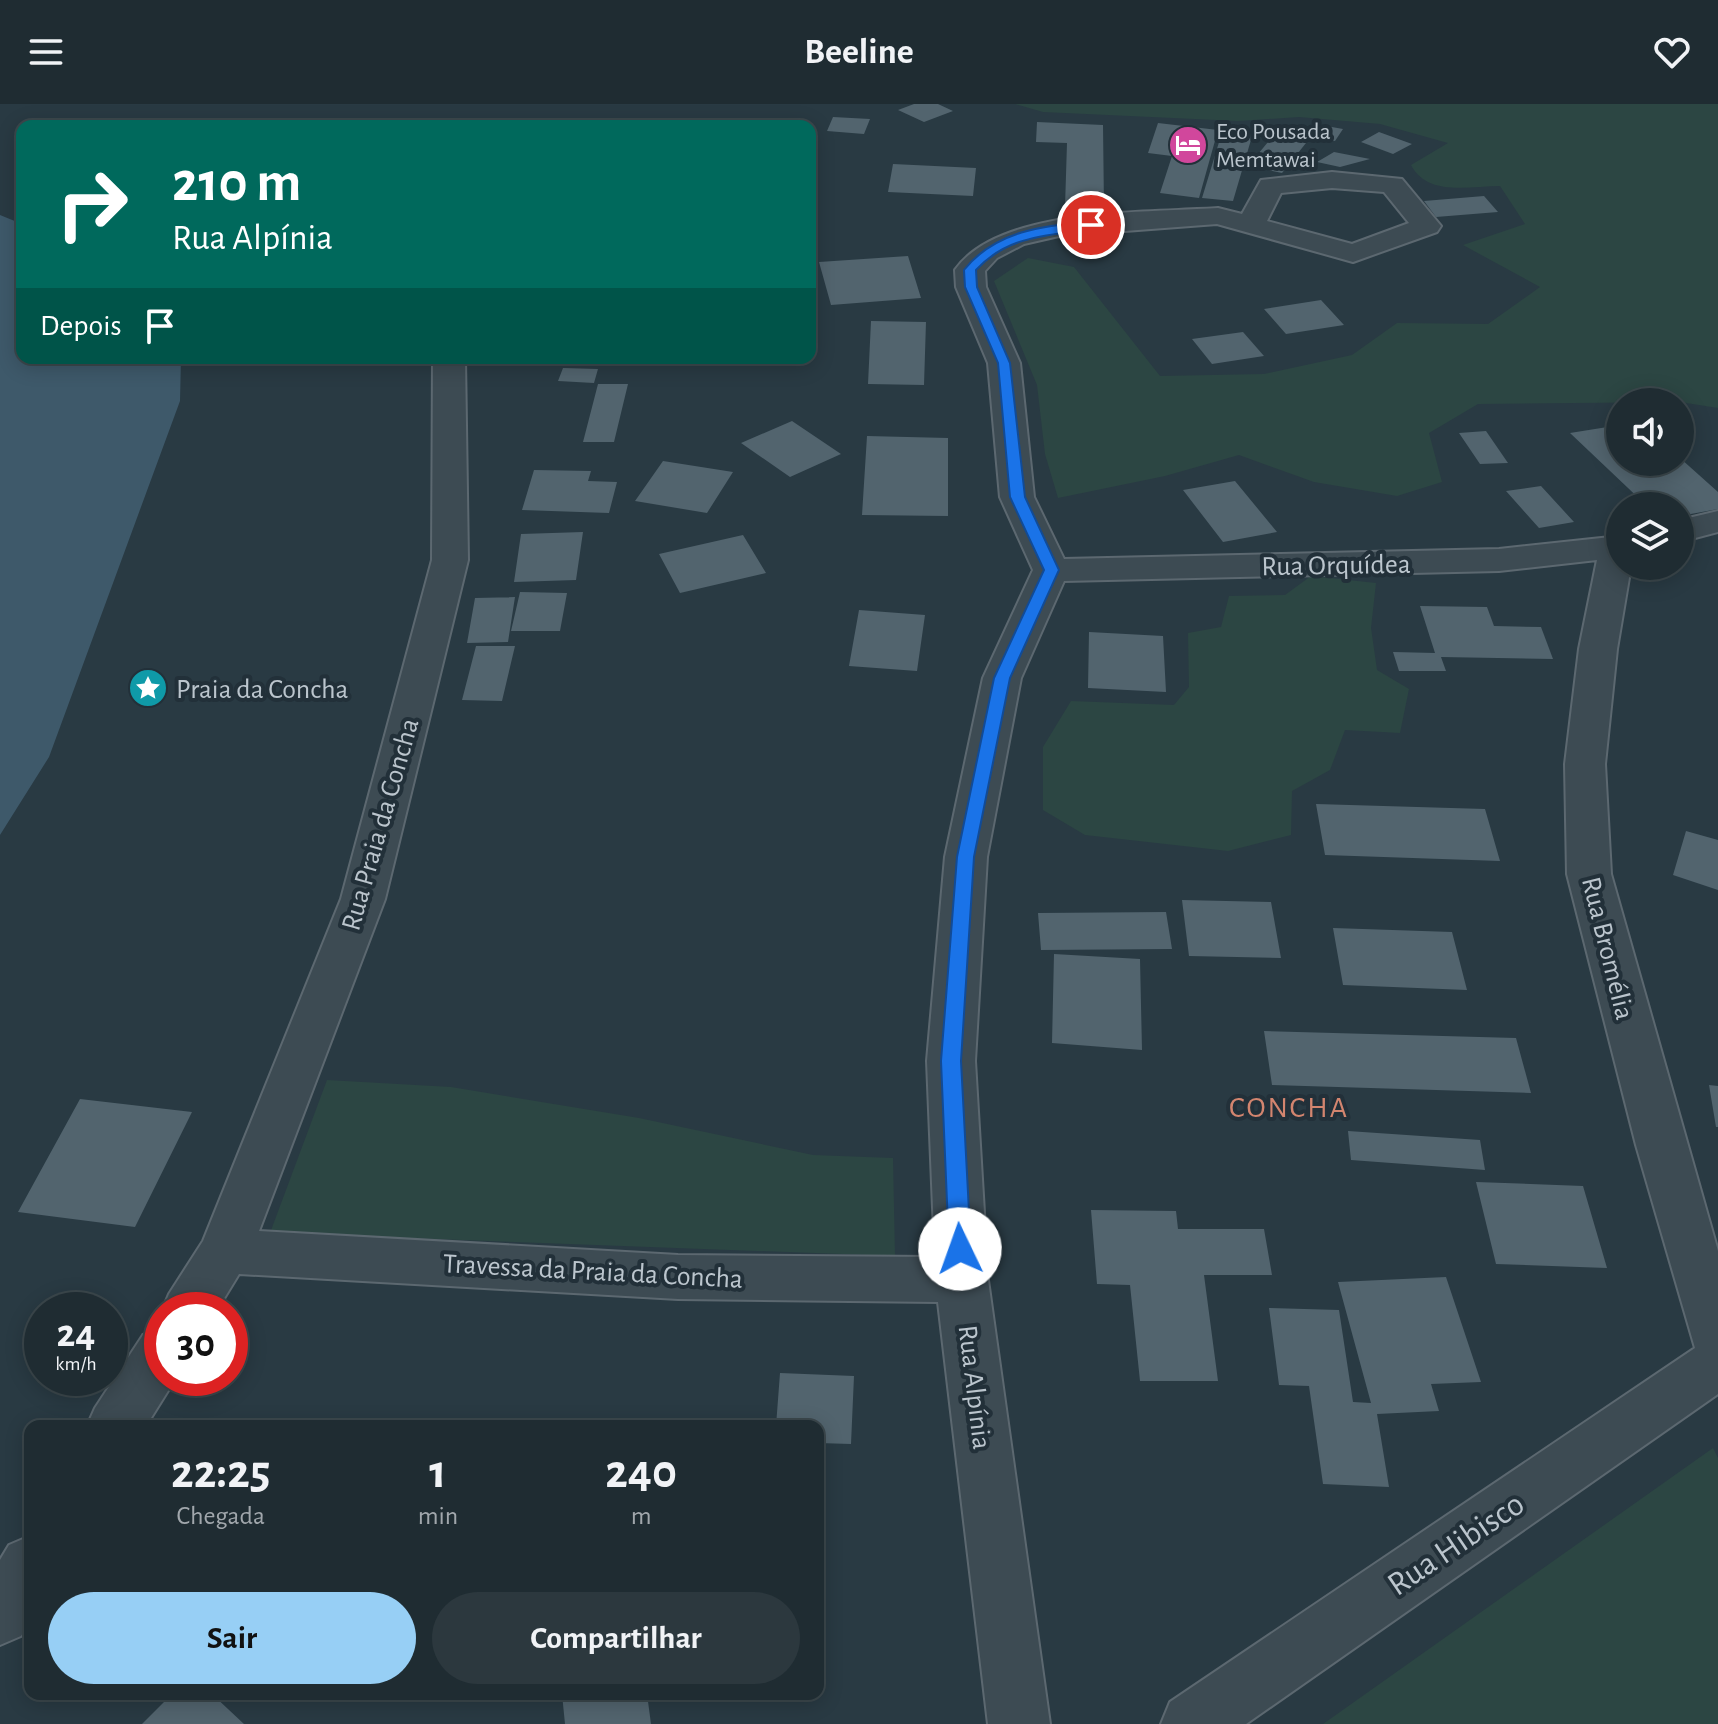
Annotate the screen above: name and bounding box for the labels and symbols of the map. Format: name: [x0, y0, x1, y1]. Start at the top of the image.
place label: Eco Pousada Memtawai: [1216, 120, 1331, 172]
hotel icon: Eco Pousada Memtawai: [1167, 124, 1209, 166]
pin: [1057, 191, 1125, 259]
street label: Rua Orquídea: [1261, 551, 1411, 581]
place icon: Praia da Concha: [127, 667, 169, 709]
place label: Praia da Concha: [176, 676, 349, 704]
street label: Rua Praia da Concha: [337, 715, 425, 934]
street label: Rua Bromélia: [1576, 874, 1638, 1023]
district label: CONCHA: [1229, 1093, 1349, 1123]
position arrow: [918, 1207, 1002, 1291]
street label: Travessa da Praia da Concha: [442, 1250, 744, 1294]
speed limit sign: 30: [144, 1292, 248, 1396]
street label: Rua Alpínia: [952, 1323, 996, 1451]
street label: Rua Hibisco: [1382, 1487, 1530, 1602]

